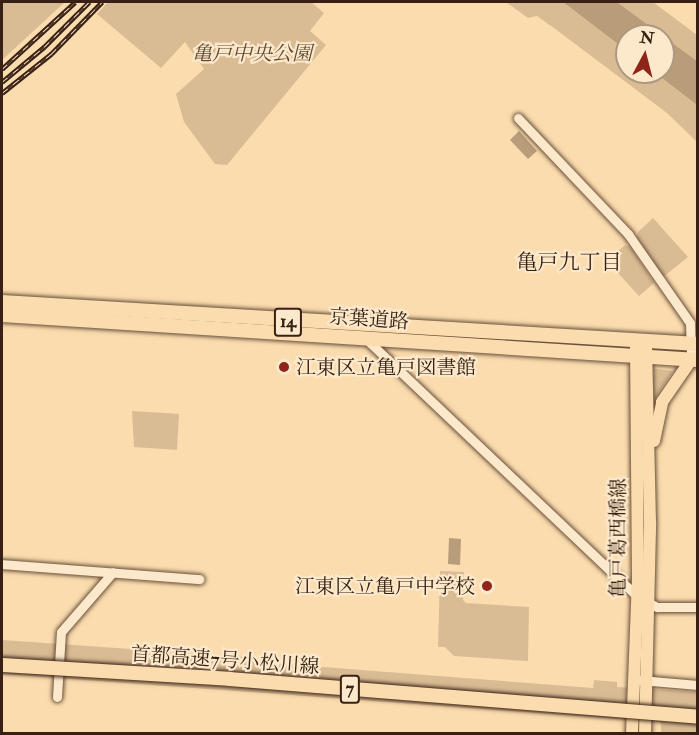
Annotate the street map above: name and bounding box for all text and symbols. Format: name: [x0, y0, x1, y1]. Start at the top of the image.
north arrow: [615, 24, 675, 84]
text: N: [639, 27, 655, 49]
park label: 亀戸中央公園: [192, 41, 312, 65]
district label: 亀戸九丁目: [517, 250, 621, 276]
street label: 京葉道路: [328, 304, 410, 334]
road number: 14: [273, 307, 303, 337]
place label: 江東区立亀戸図書館: [296, 355, 476, 379]
marker: 江東区立亀戸図書館: [277, 360, 291, 374]
street label: 亀戸葛西橋線: [606, 478, 630, 598]
place label: 江東区立亀戸中学校: [295, 574, 475, 598]
marker: 江東区立亀戸中学校: [480, 579, 494, 593]
street label: 首都高速7号小松川線: [130, 641, 320, 679]
road number: 7: [340, 674, 360, 704]

